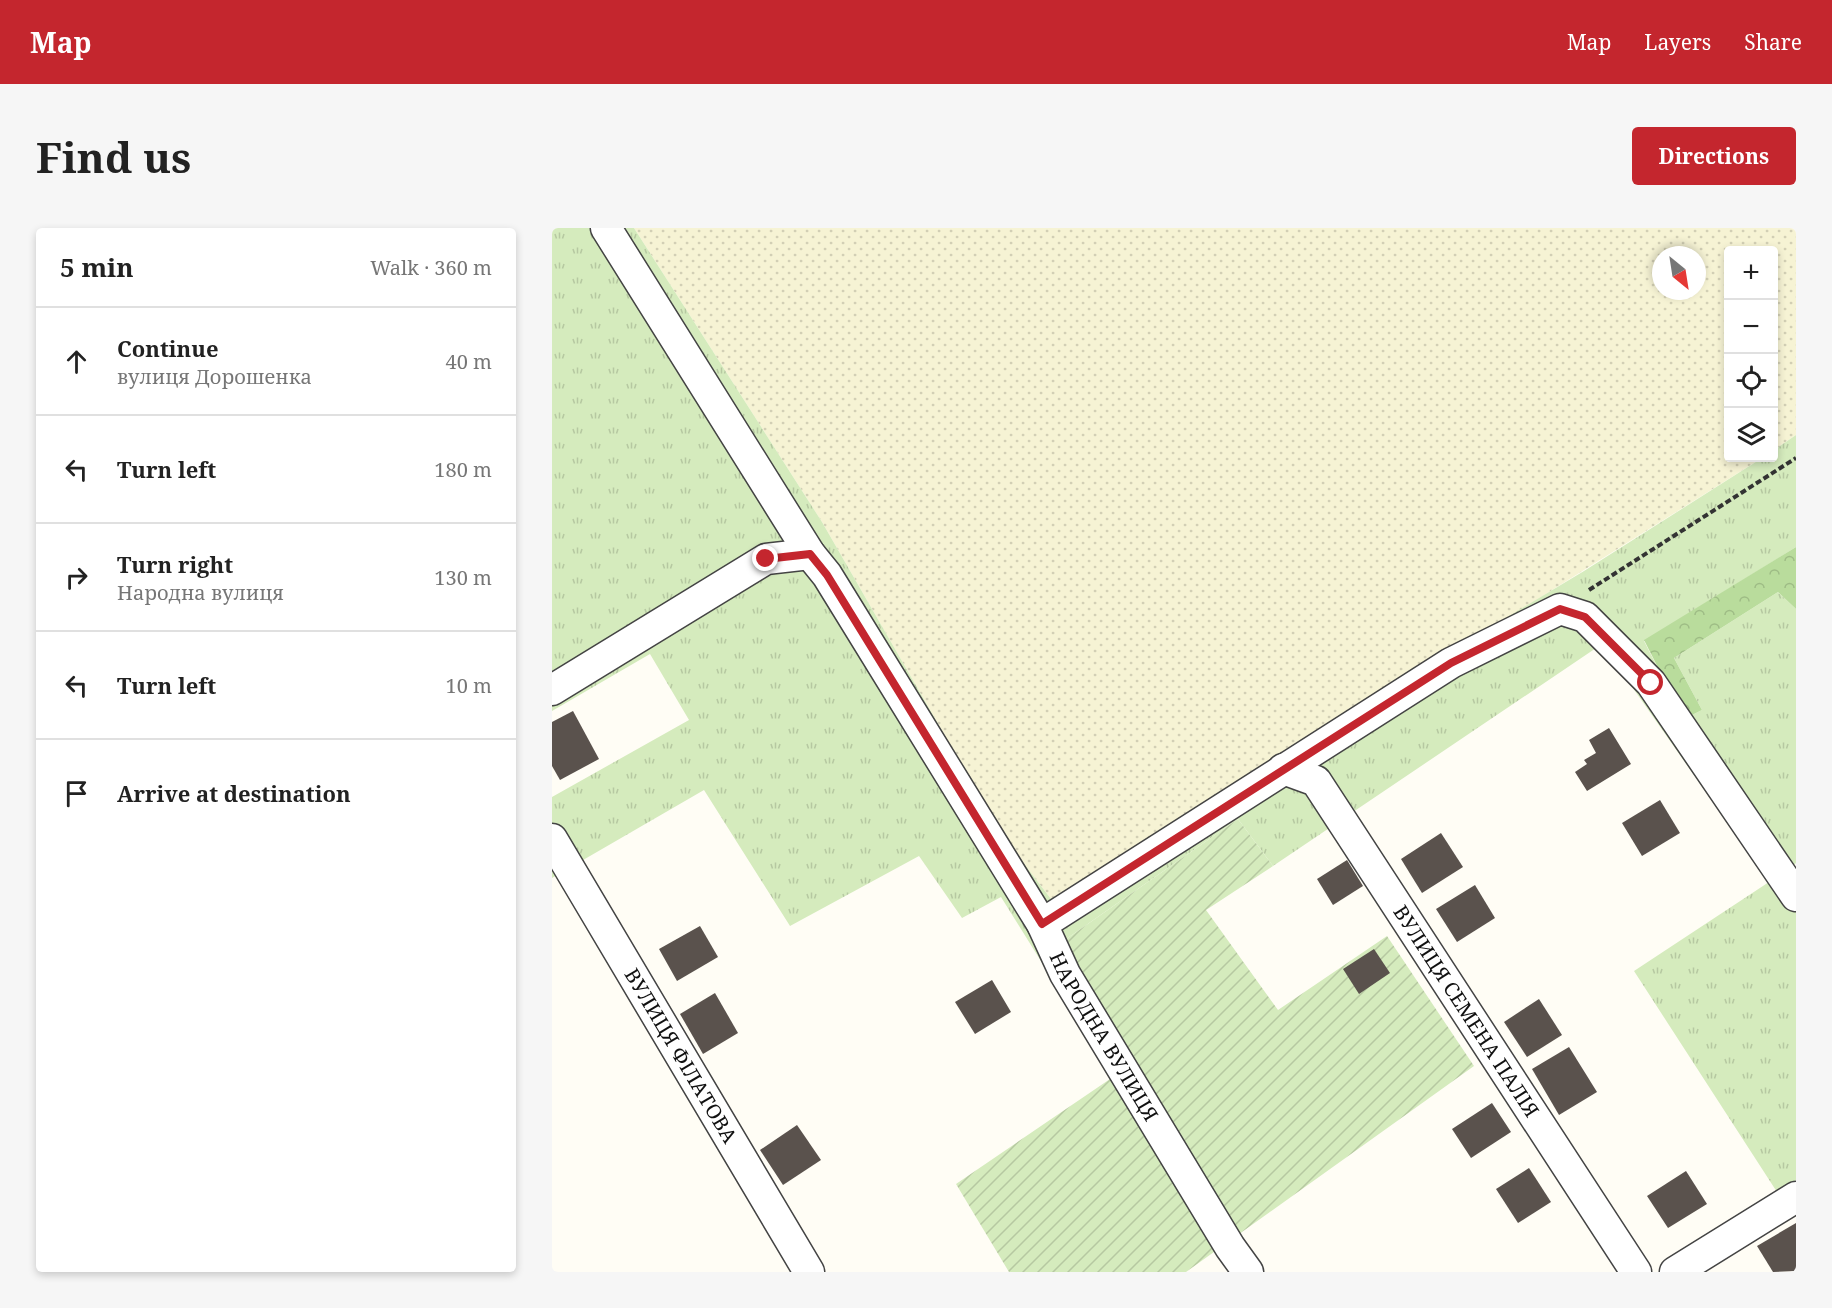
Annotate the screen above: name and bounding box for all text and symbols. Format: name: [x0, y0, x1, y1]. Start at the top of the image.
text: Map: [30, 23, 92, 61]
text: Map: [1567, 28, 1611, 56]
text: Layers: [1644, 28, 1711, 56]
text: Share: [1744, 28, 1802, 56]
button: Directions: [1632, 127, 1796, 185]
text: Find us: [36, 128, 191, 185]
north arrow: [1652, 246, 1706, 300]
map controls: [1724, 246, 1778, 462]
button: +: [1724, 246, 1778, 300]
text: 5 min: [60, 249, 134, 285]
text: Walk · 360 m: [370, 254, 492, 281]
button: −: [1724, 300, 1778, 354]
text: Continue: [117, 333, 219, 363]
icon: ahead: [60, 345, 93, 378]
text: 40 m: [446, 348, 492, 375]
button: locate: [1724, 354, 1778, 408]
text: вулиця Дорошенка: [117, 363, 312, 390]
button: layers: [1724, 408, 1778, 462]
icon: left: [60, 453, 93, 486]
text: Turn left: [117, 454, 216, 484]
text: 180 m: [434, 456, 492, 483]
route end: [752, 545, 778, 571]
text: Turn right: [117, 549, 233, 579]
icon: right: [60, 561, 93, 594]
text: 130 m: [434, 564, 492, 591]
text: Народна вулиця: [117, 579, 284, 606]
icon: left: [60, 669, 93, 702]
route start: [1637, 669, 1663, 695]
text: Turn left: [117, 670, 216, 700]
text: 10 m: [446, 672, 492, 699]
icon: arrive: [60, 777, 93, 810]
text: Arrive at destination: [117, 778, 351, 808]
street label: ВУЛИЦЯ СЕМЕНА ПАЛІЯ: [1388, 900, 1545, 1122]
street label: НАРОДНА ВУЛИЦЯ: [1044, 947, 1165, 1126]
street label: ВУЛИЦЯ ФІЛАТОВА: [619, 963, 744, 1149]

